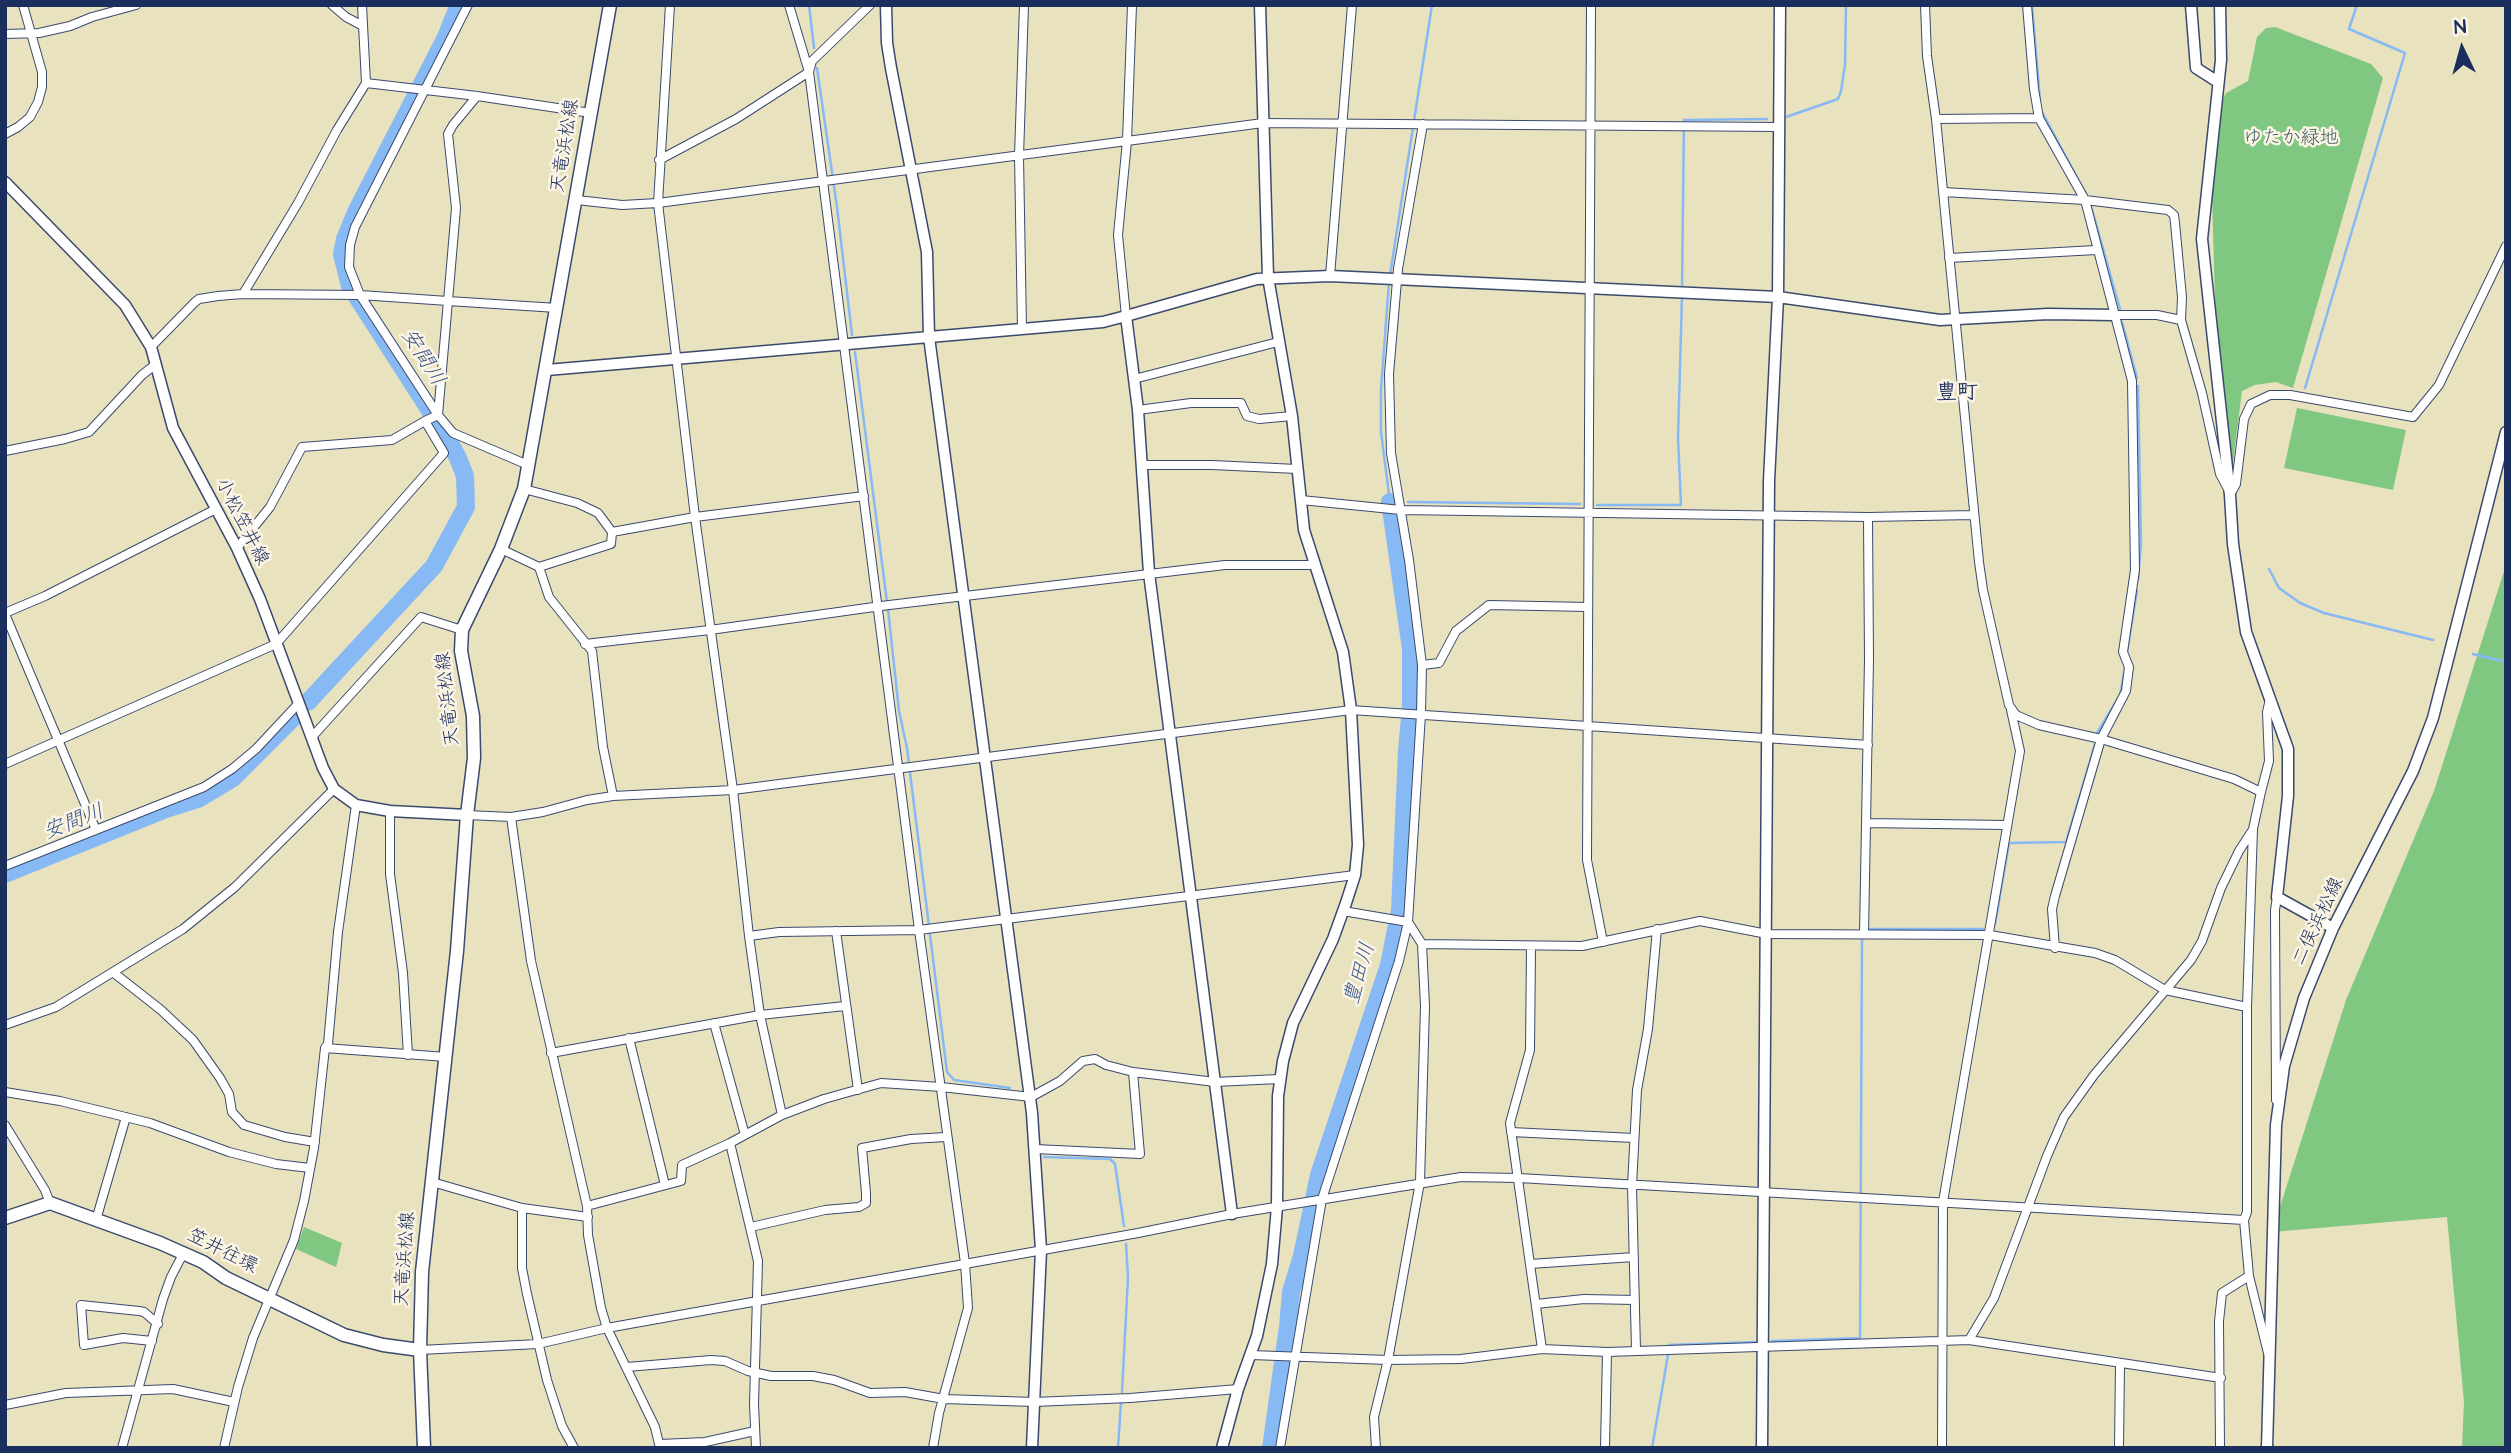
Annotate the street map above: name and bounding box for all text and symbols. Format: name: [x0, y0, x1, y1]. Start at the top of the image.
north arrow: [2427, 14, 2497, 84]
text: N: [2453, 14, 2467, 42]
street label: 天竜浜松線: [547, 97, 585, 195]
park label: ゆたか緑地: [2244, 128, 2338, 150]
water label: 安間川: [395, 325, 449, 391]
district label: 豊町: [1936, 381, 1978, 407]
street label: 小松笠井線: [209, 475, 273, 569]
street label: 天竜浜松線: [433, 651, 465, 747]
water label: 安間川: [40, 800, 108, 846]
street label: 二俣浜松線: [2289, 874, 2349, 970]
water label: 豊田川: [1340, 940, 1382, 1008]
street label: 天竜浜松線: [391, 1211, 421, 1307]
street label: 笠井往環: [183, 1225, 261, 1279]

